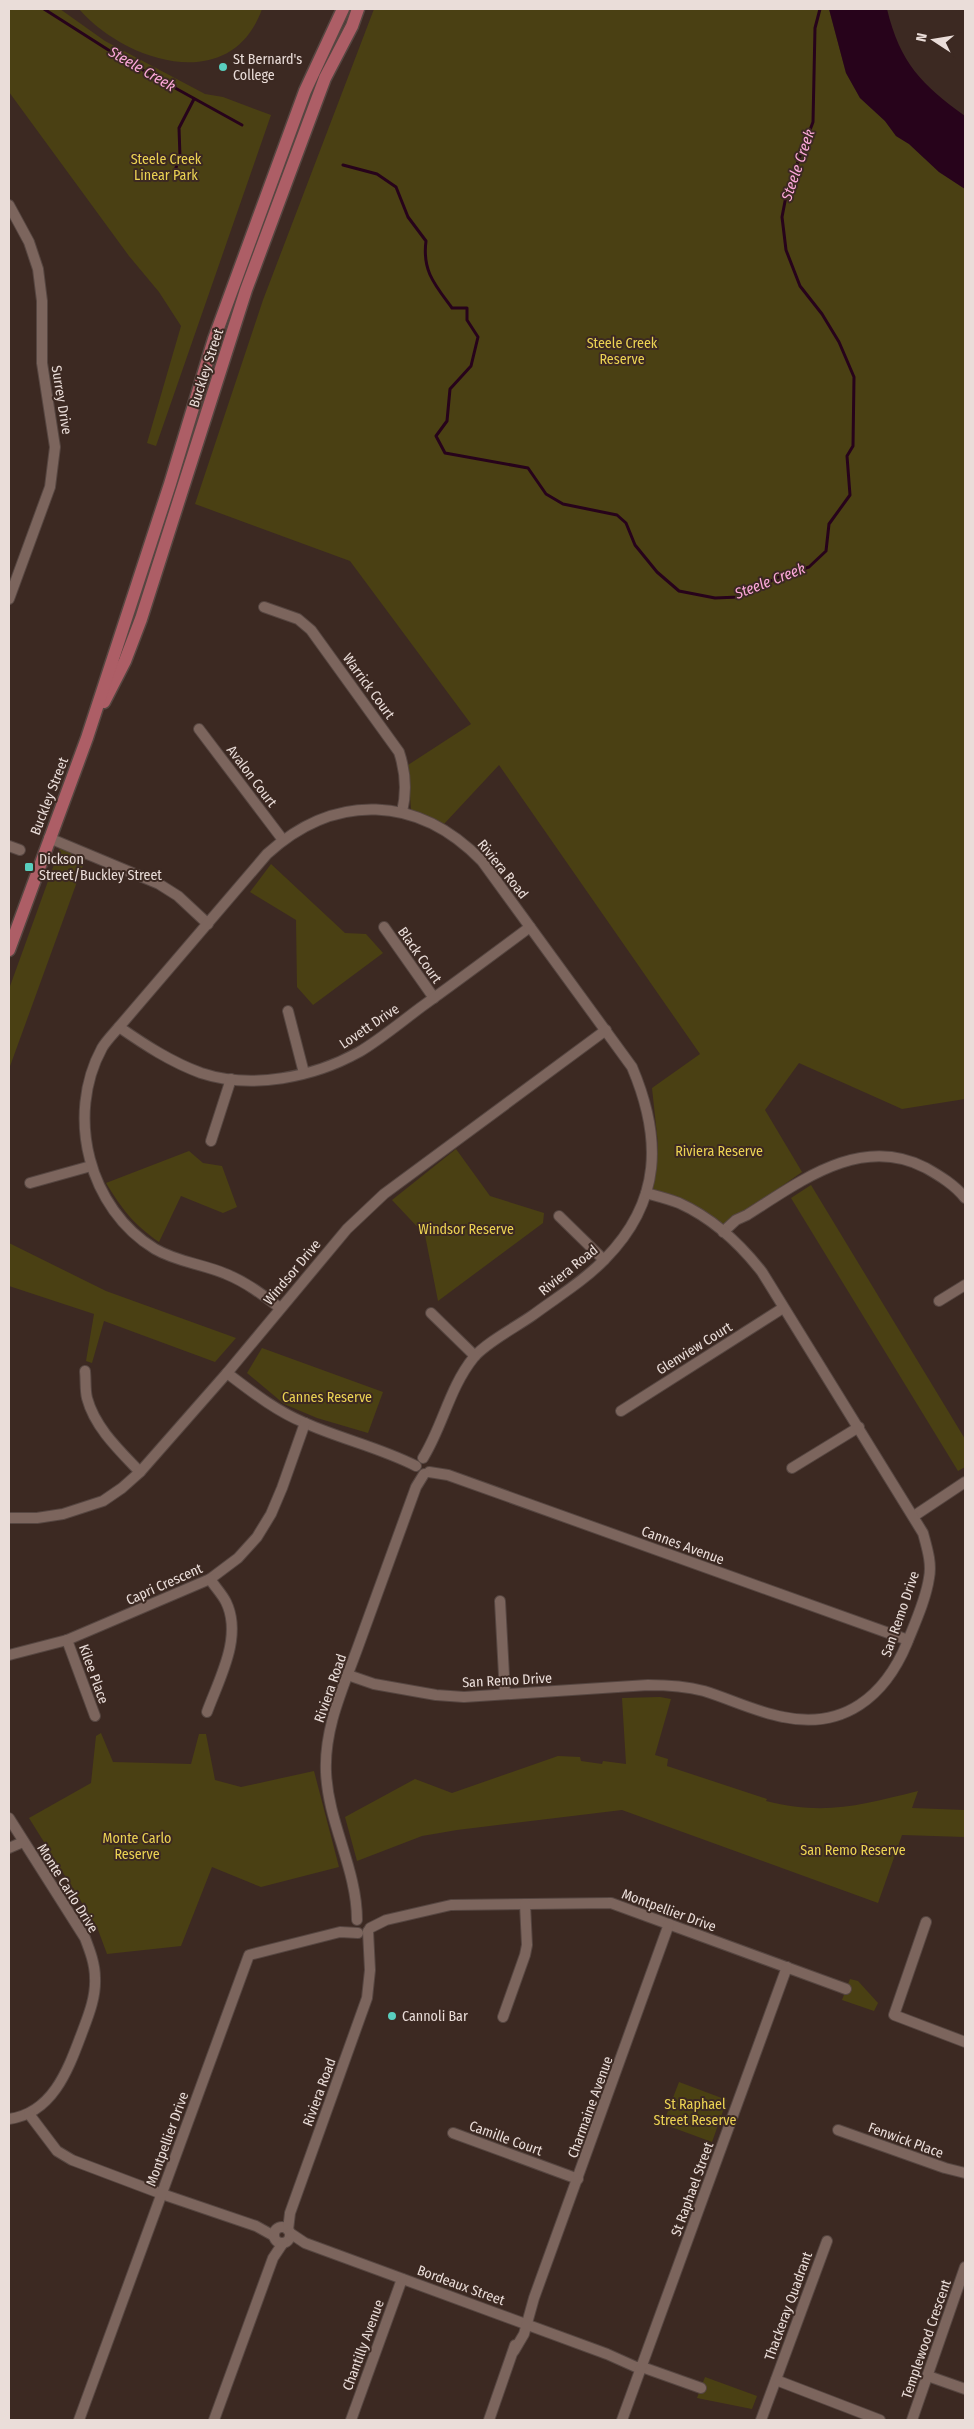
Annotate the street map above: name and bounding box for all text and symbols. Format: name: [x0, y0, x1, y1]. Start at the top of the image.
north arrow: [909, 15, 959, 65]
text: N: [913, 32, 931, 43]
water label: Steele Creek: [105, 42, 179, 96]
place label: St Bernard's College: [233, 51, 302, 84]
marker: St Bernard's College: [217, 61, 229, 73]
water label: Steele Creek: [777, 126, 819, 204]
park label: Steele Creek Linear Park: [131, 151, 202, 184]
street label: Buckley Street: [186, 326, 227, 410]
park label: Steele Creek Reserve: [587, 335, 658, 368]
street label: Surrey Drive: [48, 364, 75, 436]
water label: Steele Creek: [731, 559, 808, 603]
street label: Warrick Court: [339, 650, 398, 723]
street label: Avalon Court: [223, 742, 281, 811]
street label: Buckley Street: [27, 754, 72, 837]
street label: Riviera Road: [474, 836, 532, 902]
place label: Dickson Street/Buckley Street: [39, 851, 162, 884]
marker: Dickson Street/Buckley Street: [23, 861, 35, 873]
street label: Black Court: [394, 924, 445, 987]
street label: Lovett Drive: [336, 1000, 402, 1053]
park label: Riviera Reserve: [675, 1143, 763, 1160]
park label: Windsor Reserve: [418, 1221, 514, 1238]
street label: Windsor Drive: [260, 1236, 325, 1308]
street label: Riviera Road: [535, 1241, 601, 1299]
street label: Glenview Court: [653, 1318, 736, 1378]
park label: Cannes Reserve: [282, 1389, 372, 1406]
street label: Cannes Avenue: [639, 1523, 727, 1568]
street label: Capri Crescent: [123, 1560, 205, 1609]
street label: San Remo Drive: [878, 1569, 923, 1659]
street label: Kilee Place: [75, 1642, 112, 1706]
street label: Riviera Road: [311, 1652, 350, 1725]
street label: San Remo Drive: [462, 1670, 552, 1691]
park label: Monte Carlo Reserve: [103, 1830, 171, 1863]
street label: Monte Carlo Drive: [33, 1841, 102, 1936]
park label: San Remo Reserve: [800, 1842, 906, 1859]
street label: Montpellier Drive: [619, 1886, 718, 1935]
place label: Cannoli Bar: [402, 2008, 468, 2025]
marker: Cannoli Bar: [386, 2010, 398, 2022]
street label: Charmaine Avenue: [564, 2054, 617, 2160]
street label: Riviera Road: [299, 2056, 340, 2129]
street label: Montpellier Drive: [143, 2090, 192, 2189]
park label: St Raphael Street Reserve: [654, 2096, 737, 2129]
street label: Camille Court: [467, 2117, 545, 2160]
street label: Fenwick Place: [866, 2119, 946, 2162]
street label: St Raphael Street: [668, 2139, 718, 2239]
street label: Thackeray Quadrant: [761, 2249, 816, 2363]
street label: Bordeaux Street: [415, 2262, 507, 2309]
street label: Templewood Crescent: [898, 2277, 955, 2401]
street label: Chantilly Avenue: [339, 2297, 388, 2393]

